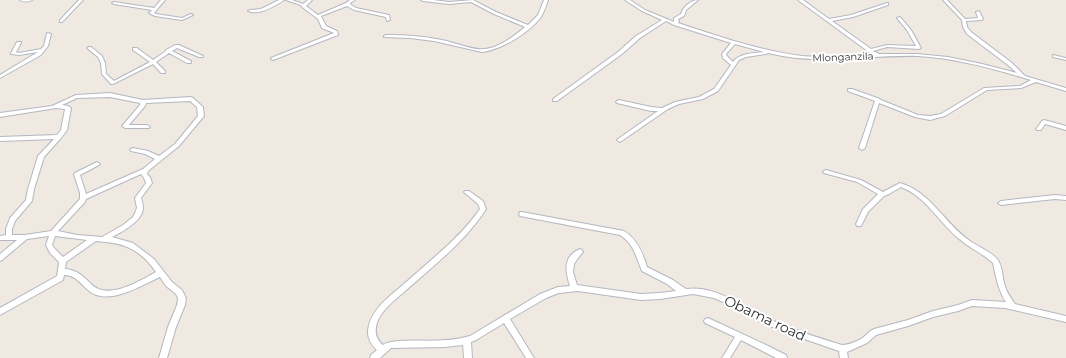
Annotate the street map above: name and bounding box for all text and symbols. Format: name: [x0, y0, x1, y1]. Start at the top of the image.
street label: Mlonganzila: [812, 49, 874, 65]
street label: Obama road: [721, 291, 809, 345]

